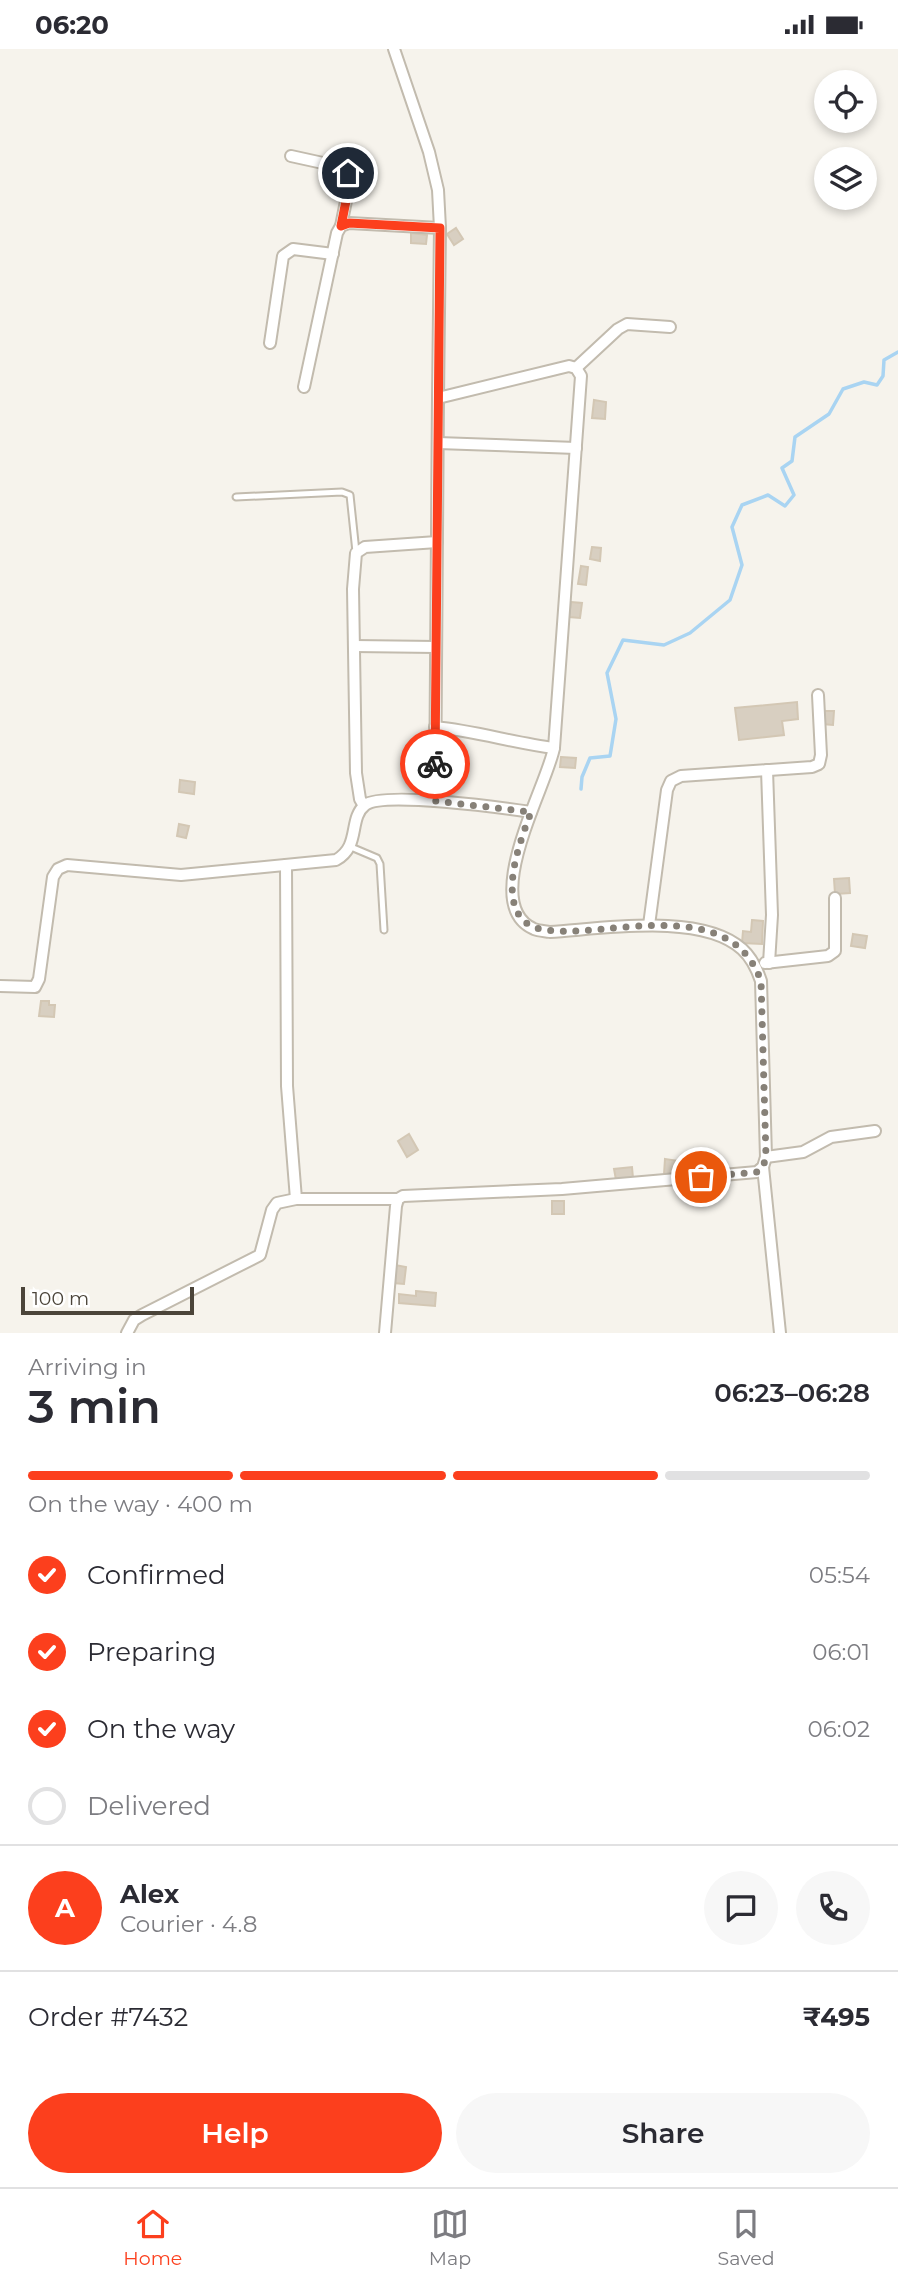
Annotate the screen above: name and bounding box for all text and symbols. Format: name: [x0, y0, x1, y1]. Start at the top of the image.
text: 06:20: [35, 9, 109, 41]
map controls: [814, 70, 877, 210]
button: locate: [814, 70, 877, 133]
pin: [318, 143, 378, 203]
button: layers: [814, 147, 877, 210]
icon: home: [329, 154, 367, 192]
courier: [400, 729, 470, 799]
icon: bike: [416, 745, 454, 783]
pin: [671, 1147, 731, 1207]
icon: bag: [682, 1158, 720, 1196]
scale bar: [21, 1284, 194, 1316]
text: 100 m: [32, 1287, 89, 1310]
text: Arriving in: [28, 1353, 147, 1381]
text: 06:23–06:28: [714, 1377, 870, 1409]
text: 3 min: [28, 1378, 161, 1435]
text: On the way · 400 m: [28, 1490, 253, 1518]
icon: check: [28, 1556, 66, 1594]
text: Confirmed: [87, 1559, 226, 1591]
text: 05:54: [809, 1561, 870, 1589]
icon: check: [28, 1633, 66, 1671]
text: Preparing: [87, 1636, 216, 1668]
text: 06:01: [812, 1638, 870, 1666]
icon: check: [28, 1710, 66, 1748]
text: On the way: [87, 1713, 235, 1745]
text: 06:02: [808, 1715, 870, 1743]
text: Delivered: [87, 1790, 211, 1822]
button: chat: [704, 1871, 778, 1945]
button: phone: [796, 1871, 870, 1945]
text: Alex: [120, 1878, 179, 1910]
text: A: [55, 1892, 75, 1924]
text: Courier · 4.8: [120, 1910, 257, 1938]
text: Order #7432: [28, 2001, 188, 2033]
text: ₹495: [802, 2001, 870, 2033]
button: Help: [28, 2093, 442, 2173]
button: Share: [456, 2093, 870, 2173]
tab: Home: [123, 2205, 182, 2270]
tab: Map: [429, 2205, 471, 2270]
tab: Saved: [718, 2205, 775, 2270]

